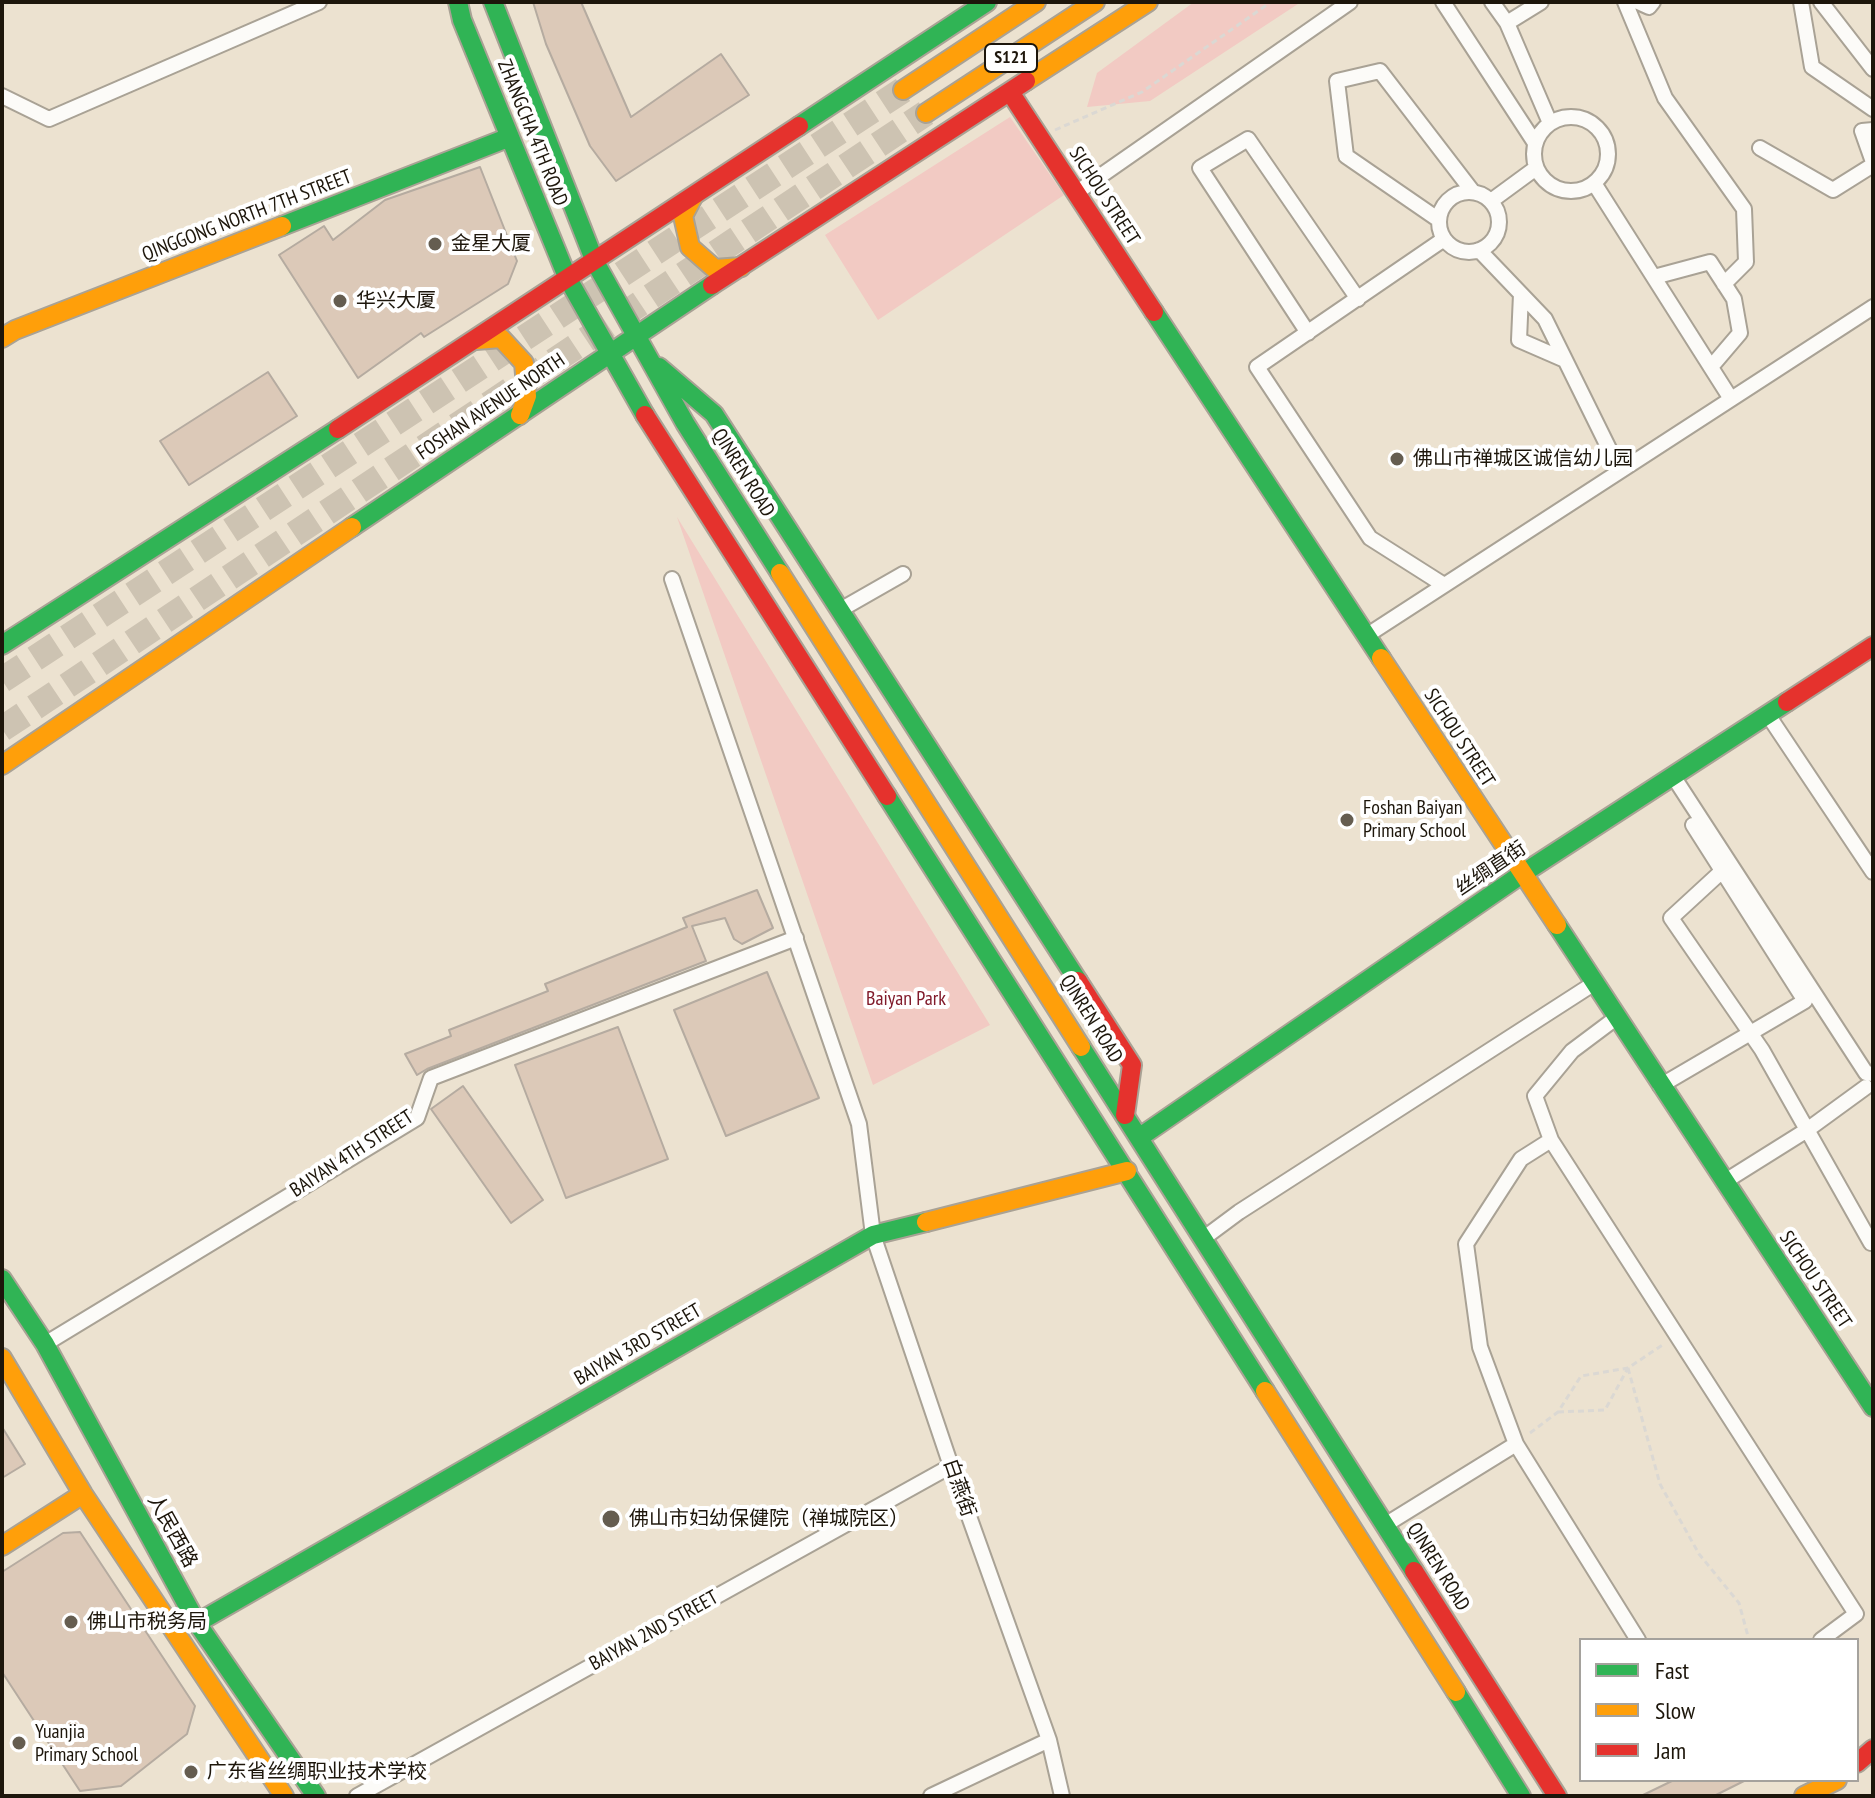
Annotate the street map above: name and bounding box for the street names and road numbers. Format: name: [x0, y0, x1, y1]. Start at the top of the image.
road number: S121: [985, 44, 1037, 72]
street label: ZHANGCHA 4TH ROAD: [492, 56, 572, 210]
street label: SICHOU STREET: [1063, 143, 1145, 249]
street label: QINGGONG NORTH 7TH STREET: [139, 165, 355, 267]
street label: FOSHAN AVENUE NORTH: [412, 349, 570, 465]
street label: QINREN ROAD: [707, 425, 779, 521]
street label: SICHOU STREET: [1418, 685, 1500, 791]
street label: 丝绸直街: [1451, 837, 1531, 901]
street label: QINREN ROAD: [1055, 971, 1127, 1067]
street label: BAIYAN 4TH STREET: [286, 1105, 418, 1203]
street label: SICHOU STREET: [1774, 1227, 1856, 1333]
street label: BAIYAN 3RD STREET: [570, 1299, 706, 1391]
street label: 白燕街: [938, 1456, 980, 1520]
street label: 人民西路: [142, 1490, 202, 1572]
street label: QINREN ROAD: [1402, 1519, 1474, 1615]
street label: BAIYAN 2ND STREET: [585, 1586, 723, 1676]

